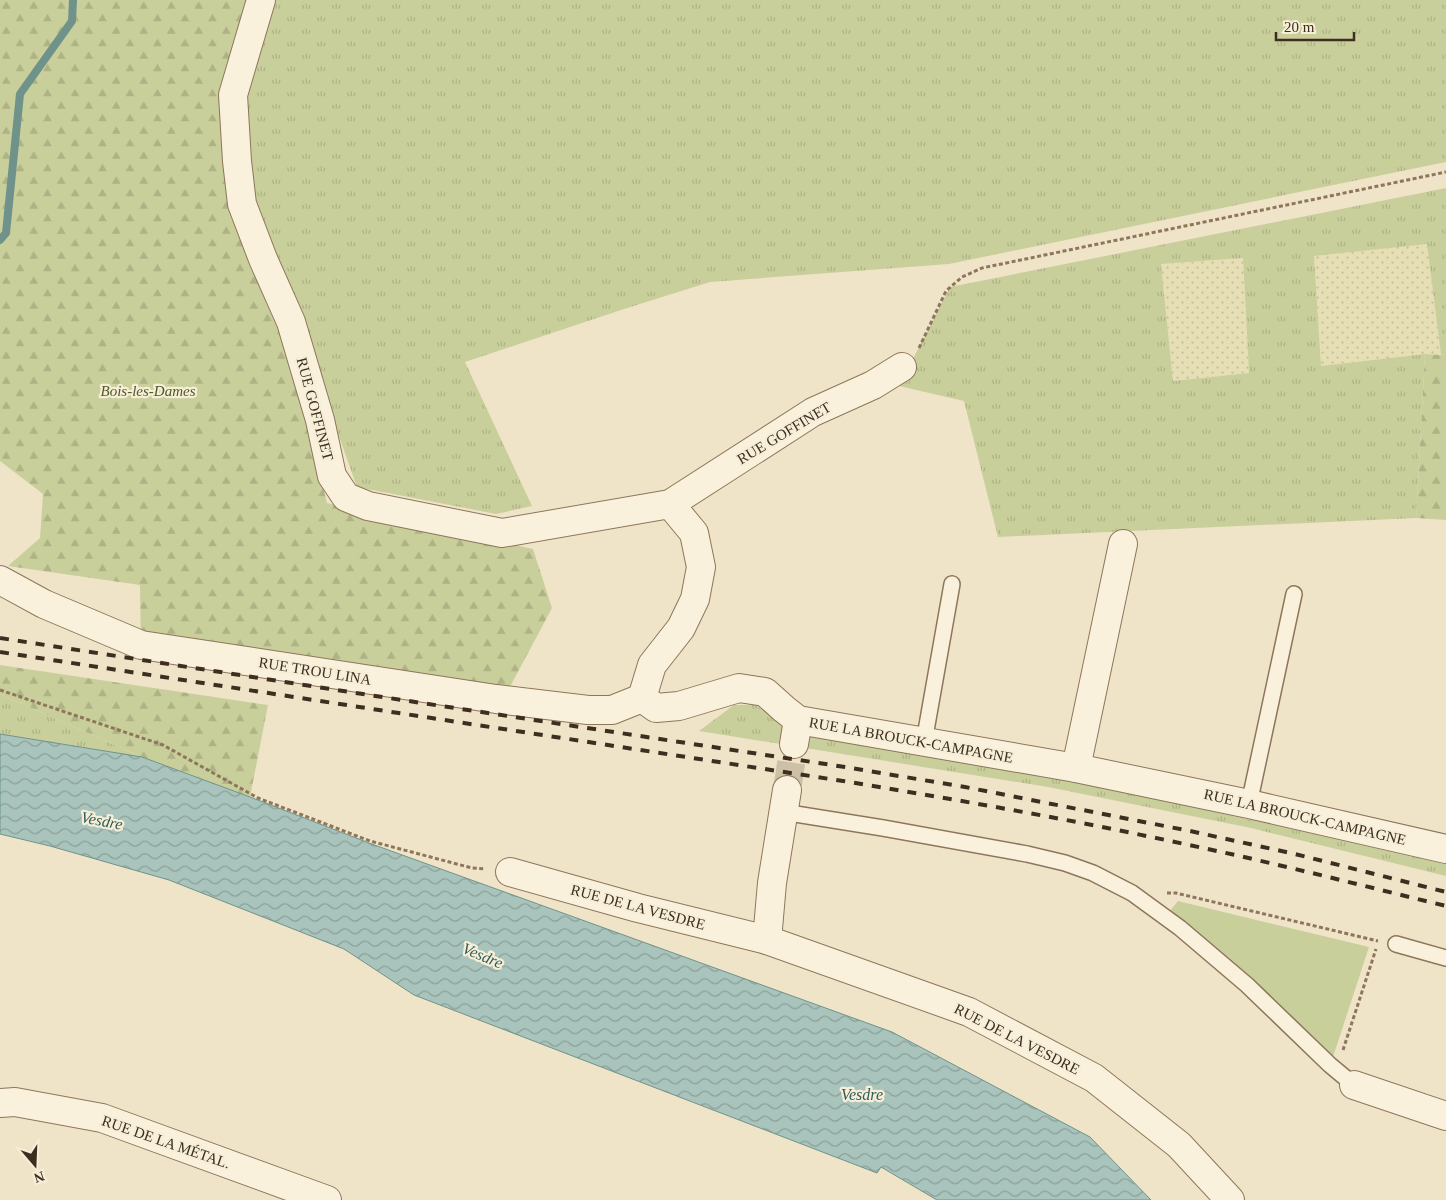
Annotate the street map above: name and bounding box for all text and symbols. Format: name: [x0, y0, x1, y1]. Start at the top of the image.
scale bar: [1276, 10, 1354, 42]
text: 20 m: [1284, 19, 1315, 35]
street label: RUE GOFFINET: [294, 356, 336, 462]
park label: Bois-les-Dames: [101, 383, 196, 399]
street label: RUE GOFFINET: [734, 399, 834, 467]
street label: RUE TROU LINA: [258, 654, 373, 688]
street label: RUE LA BROUCK-CAMPAGNE: [808, 714, 1014, 766]
street label: RUE LA BROUCK-CAMPAGNE: [1202, 786, 1408, 848]
water label: Vesdre: [80, 808, 124, 833]
street label: RUE DE LA VESDRE: [569, 881, 707, 933]
water label: Vesdre: [460, 939, 505, 972]
street label: RUE DE LA VESDRE: [952, 1000, 1082, 1078]
water label: Vesdre: [841, 1086, 883, 1103]
street label: RUE DE LA MÉTAL.: [100, 1113, 232, 1171]
north arrow: [10, 1140, 60, 1190]
text: N: [32, 1168, 46, 1186]

